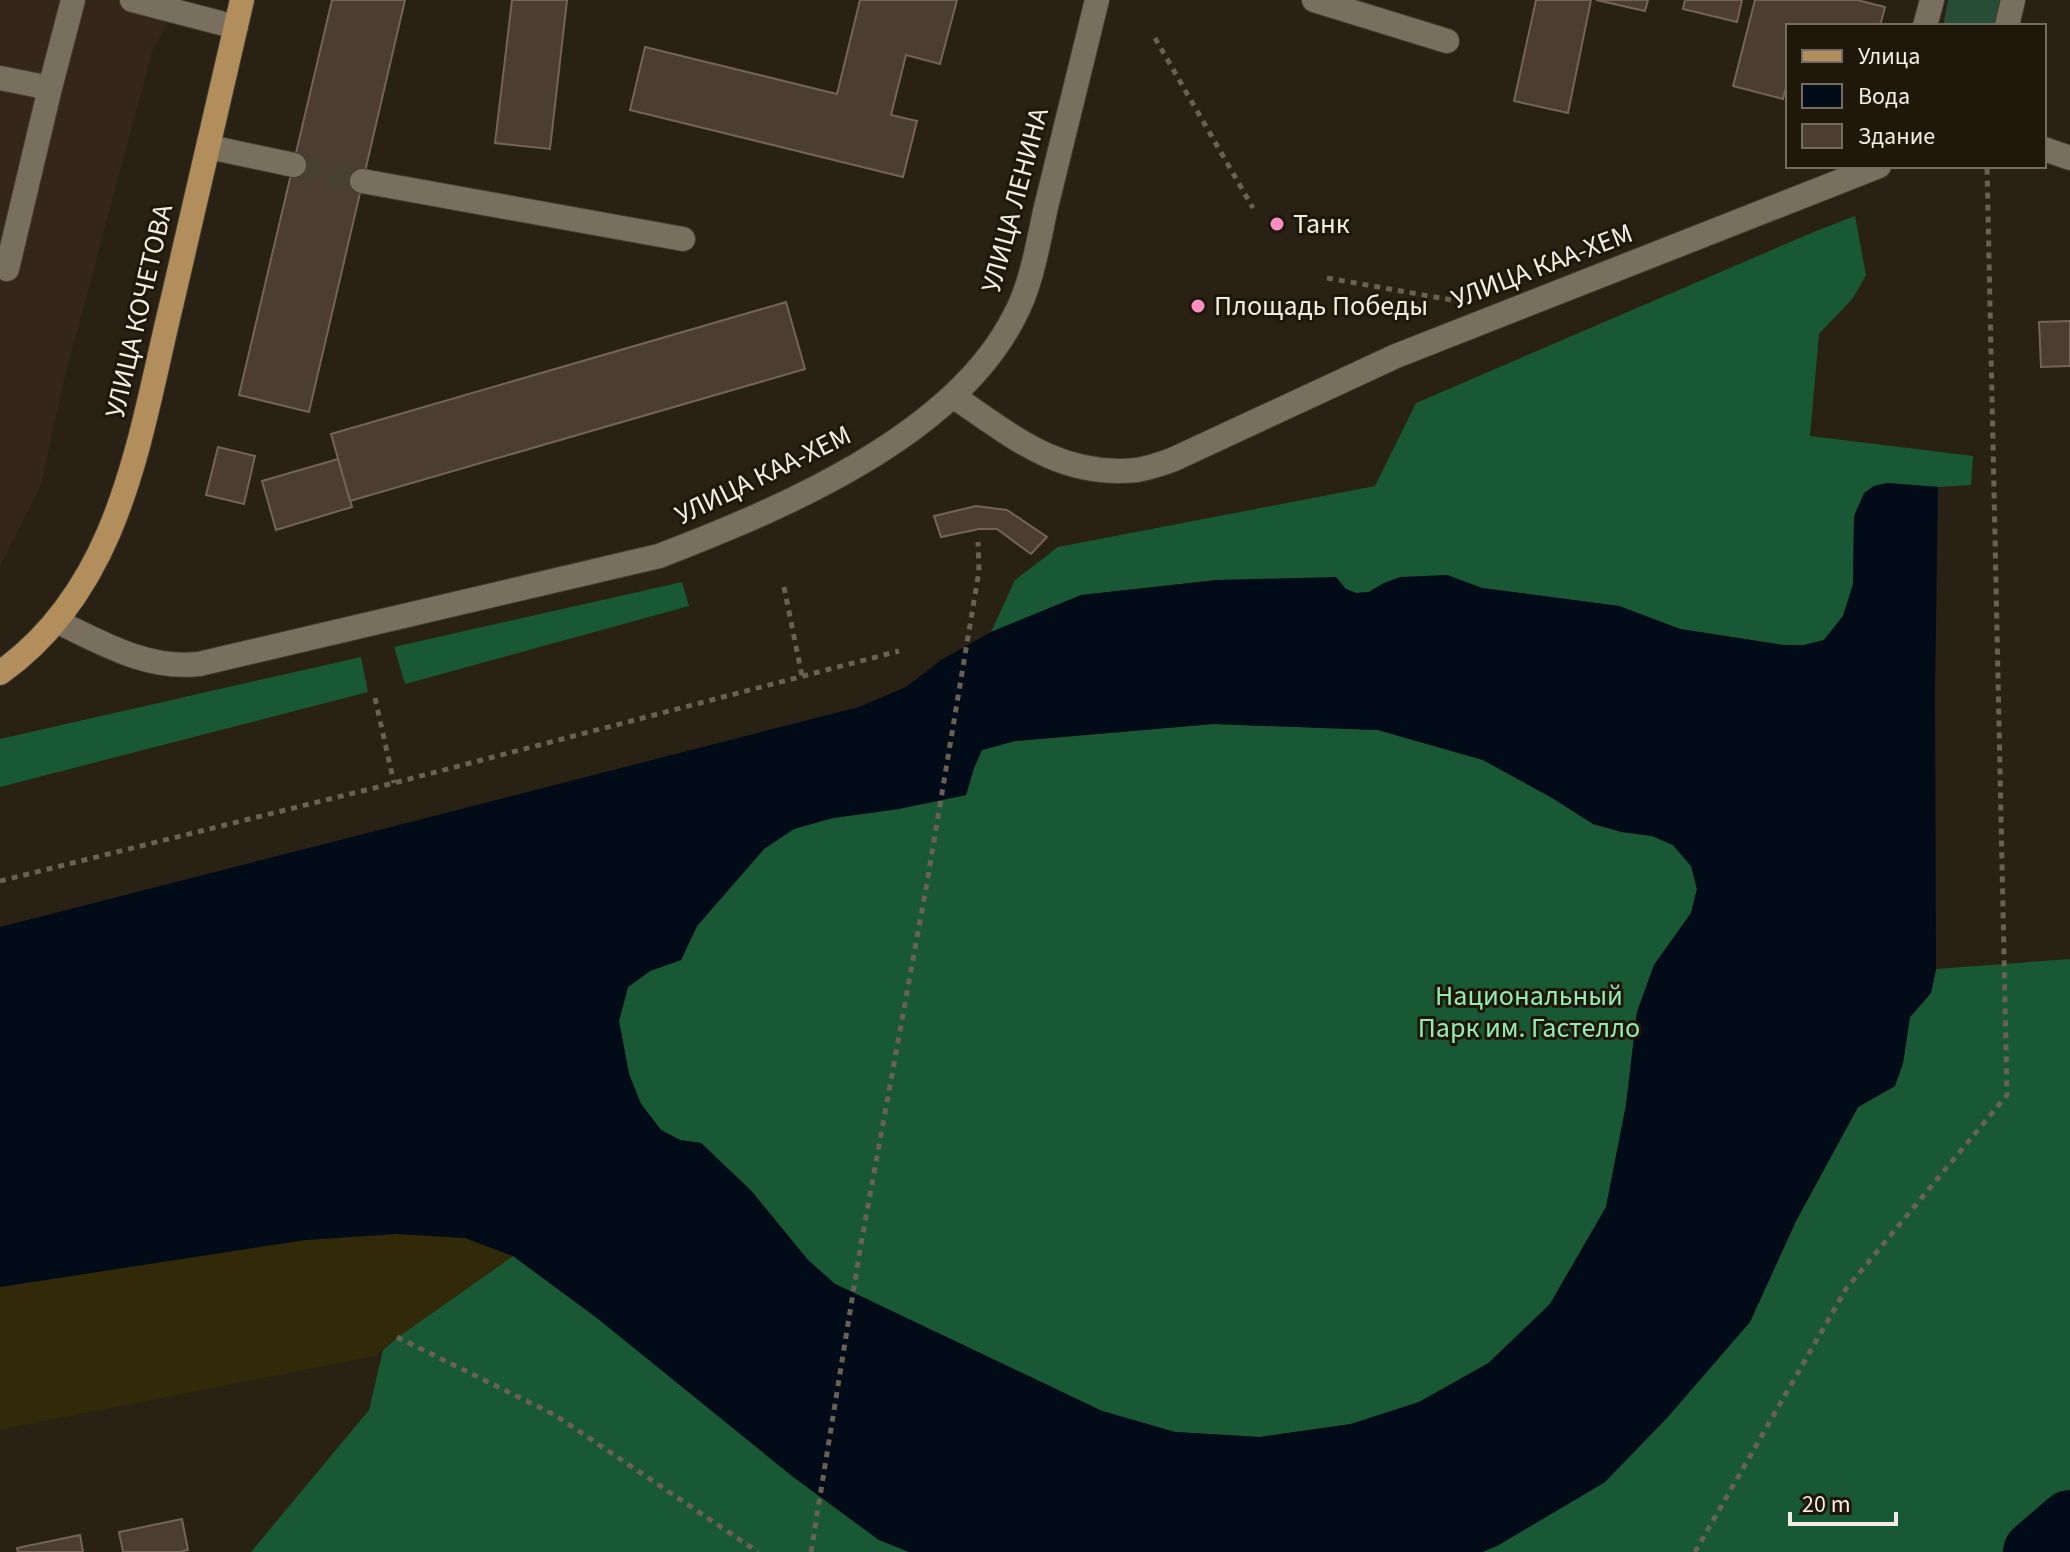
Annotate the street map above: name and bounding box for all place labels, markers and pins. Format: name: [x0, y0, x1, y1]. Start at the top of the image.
place label: Танк: [1293, 204, 1350, 244]
marker: Танк: [1268, 215, 1286, 233]
place label: Площадь Победы: [1214, 286, 1428, 326]
marker: Площадь Победы: [1189, 297, 1207, 315]

